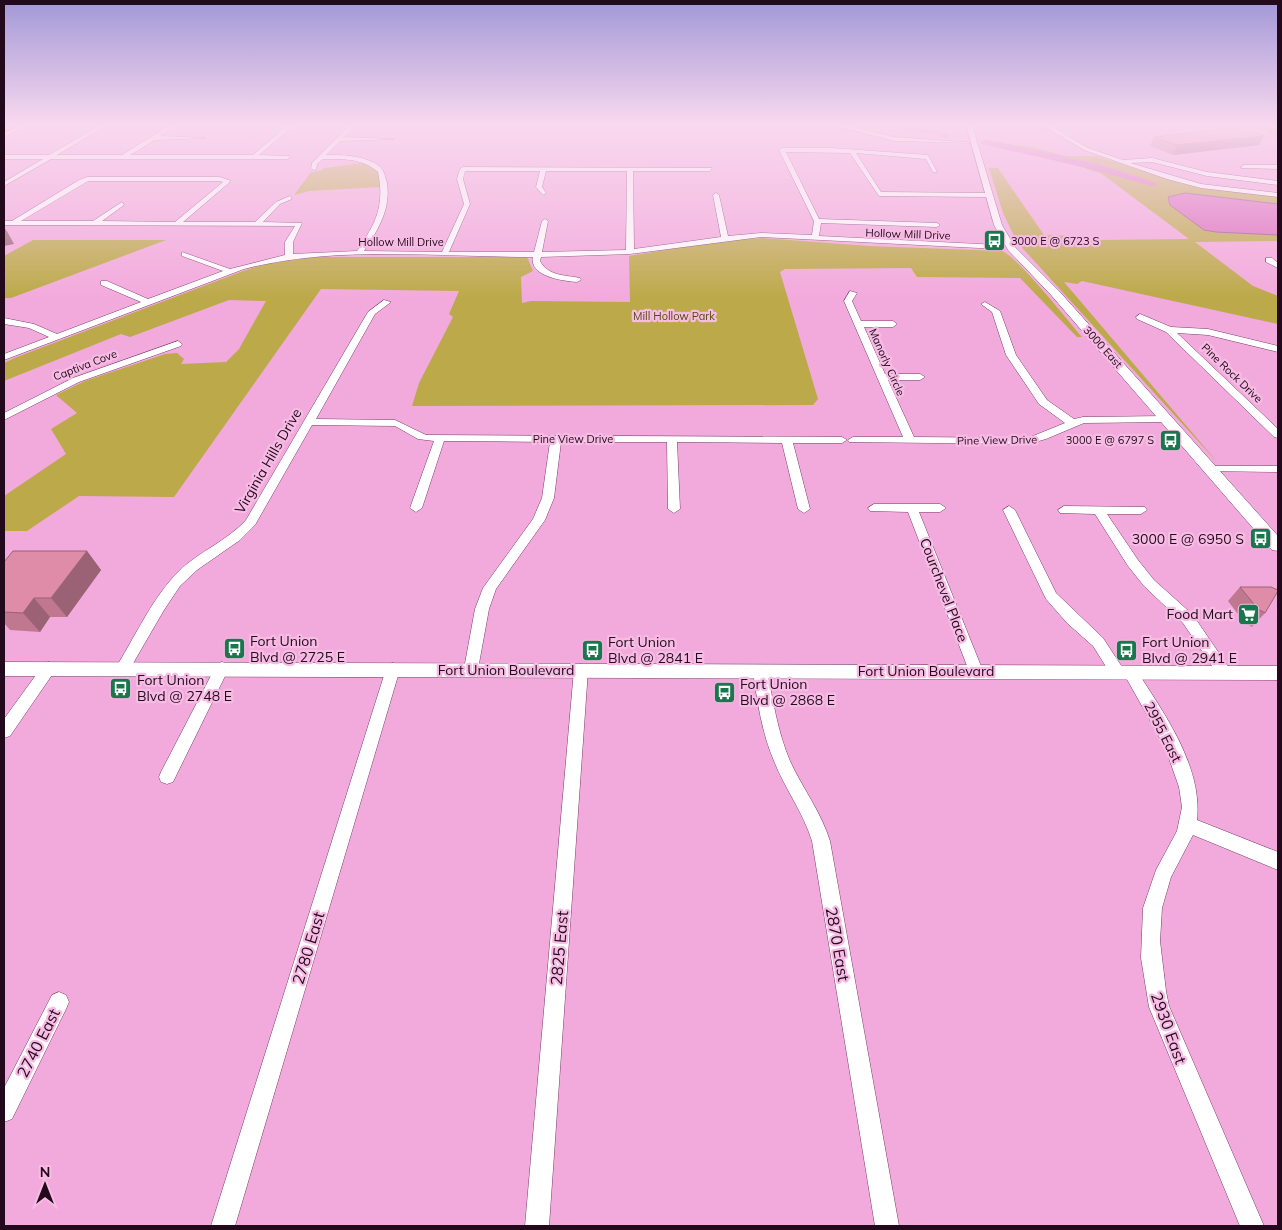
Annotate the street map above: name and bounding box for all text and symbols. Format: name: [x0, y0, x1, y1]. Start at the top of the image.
street label: Hollow Mill Drive: [865, 226, 951, 242]
bus stop icon: 3000 E @ 6723 S: [983, 229, 1007, 253]
place label: 3000 E @ 6723 S: [1011, 234, 1099, 248]
street label: Hollow Mill Drive: [358, 235, 444, 249]
park label: Mill Hollow Park: [633, 309, 715, 323]
street label: 3000 East: [1081, 323, 1126, 371]
street label: Manorly Circle: [866, 326, 908, 398]
street label: Pine Rock Drive: [1199, 340, 1265, 406]
street label: Captiva Cove: [51, 346, 119, 384]
street label: Virginia Hills Drive: [231, 405, 305, 517]
bus stop icon: 3000 E @ 6797 S: [1158, 428, 1182, 452]
street label: Pine View Drive: [533, 432, 613, 446]
street label: Pine View Drive: [957, 432, 1037, 448]
place label: 3000 E @ 6797 S: [1066, 433, 1154, 447]
bus stop icon: 3000 E @ 6950 S: [1248, 527, 1272, 551]
place label: 3000 E @ 6950 S: [1132, 530, 1244, 548]
street label: Courchevel Place: [916, 535, 972, 645]
supermarket icon: Food Mart: [1237, 602, 1261, 626]
place label: Food Mart: [1167, 605, 1233, 623]
place label: Fort Union Blvd @ 2725 E: [250, 632, 345, 666]
place label: Fort Union Blvd @ 2841 E: [608, 633, 703, 667]
place label: Fort Union Blvd @ 2941 E: [1142, 633, 1237, 667]
bus stop icon: Fort Union Blvd @ 2725 E: [222, 637, 246, 661]
bus stop icon: Fort Union Blvd @ 2841 E: [580, 638, 604, 662]
bus stop icon: Fort Union Blvd @ 2941 E: [1114, 638, 1138, 662]
street label: Fort Union Boulevard: [438, 661, 574, 679]
street label: Fort Union Boulevard: [858, 662, 994, 680]
place label: Fort Union Blvd @ 2748 E: [137, 671, 232, 705]
place label: Fort Union Blvd @ 2868 E: [740, 675, 835, 709]
bus stop icon: Fort Union Blvd @ 2748 E: [109, 676, 133, 700]
bus stop icon: Fort Union Blvd @ 2868 E: [712, 680, 736, 704]
street label: 2955 East: [1140, 699, 1186, 765]
street label: 2870 East: [822, 905, 854, 983]
street label: 2780 East: [287, 909, 329, 987]
street label: 2825 East: [546, 909, 572, 986]
street label: 2930 East: [1147, 989, 1191, 1067]
street label: 2740 East: [12, 1005, 64, 1081]
north arrow: [20, 1160, 70, 1210]
text: N: [40, 1163, 50, 1181]

